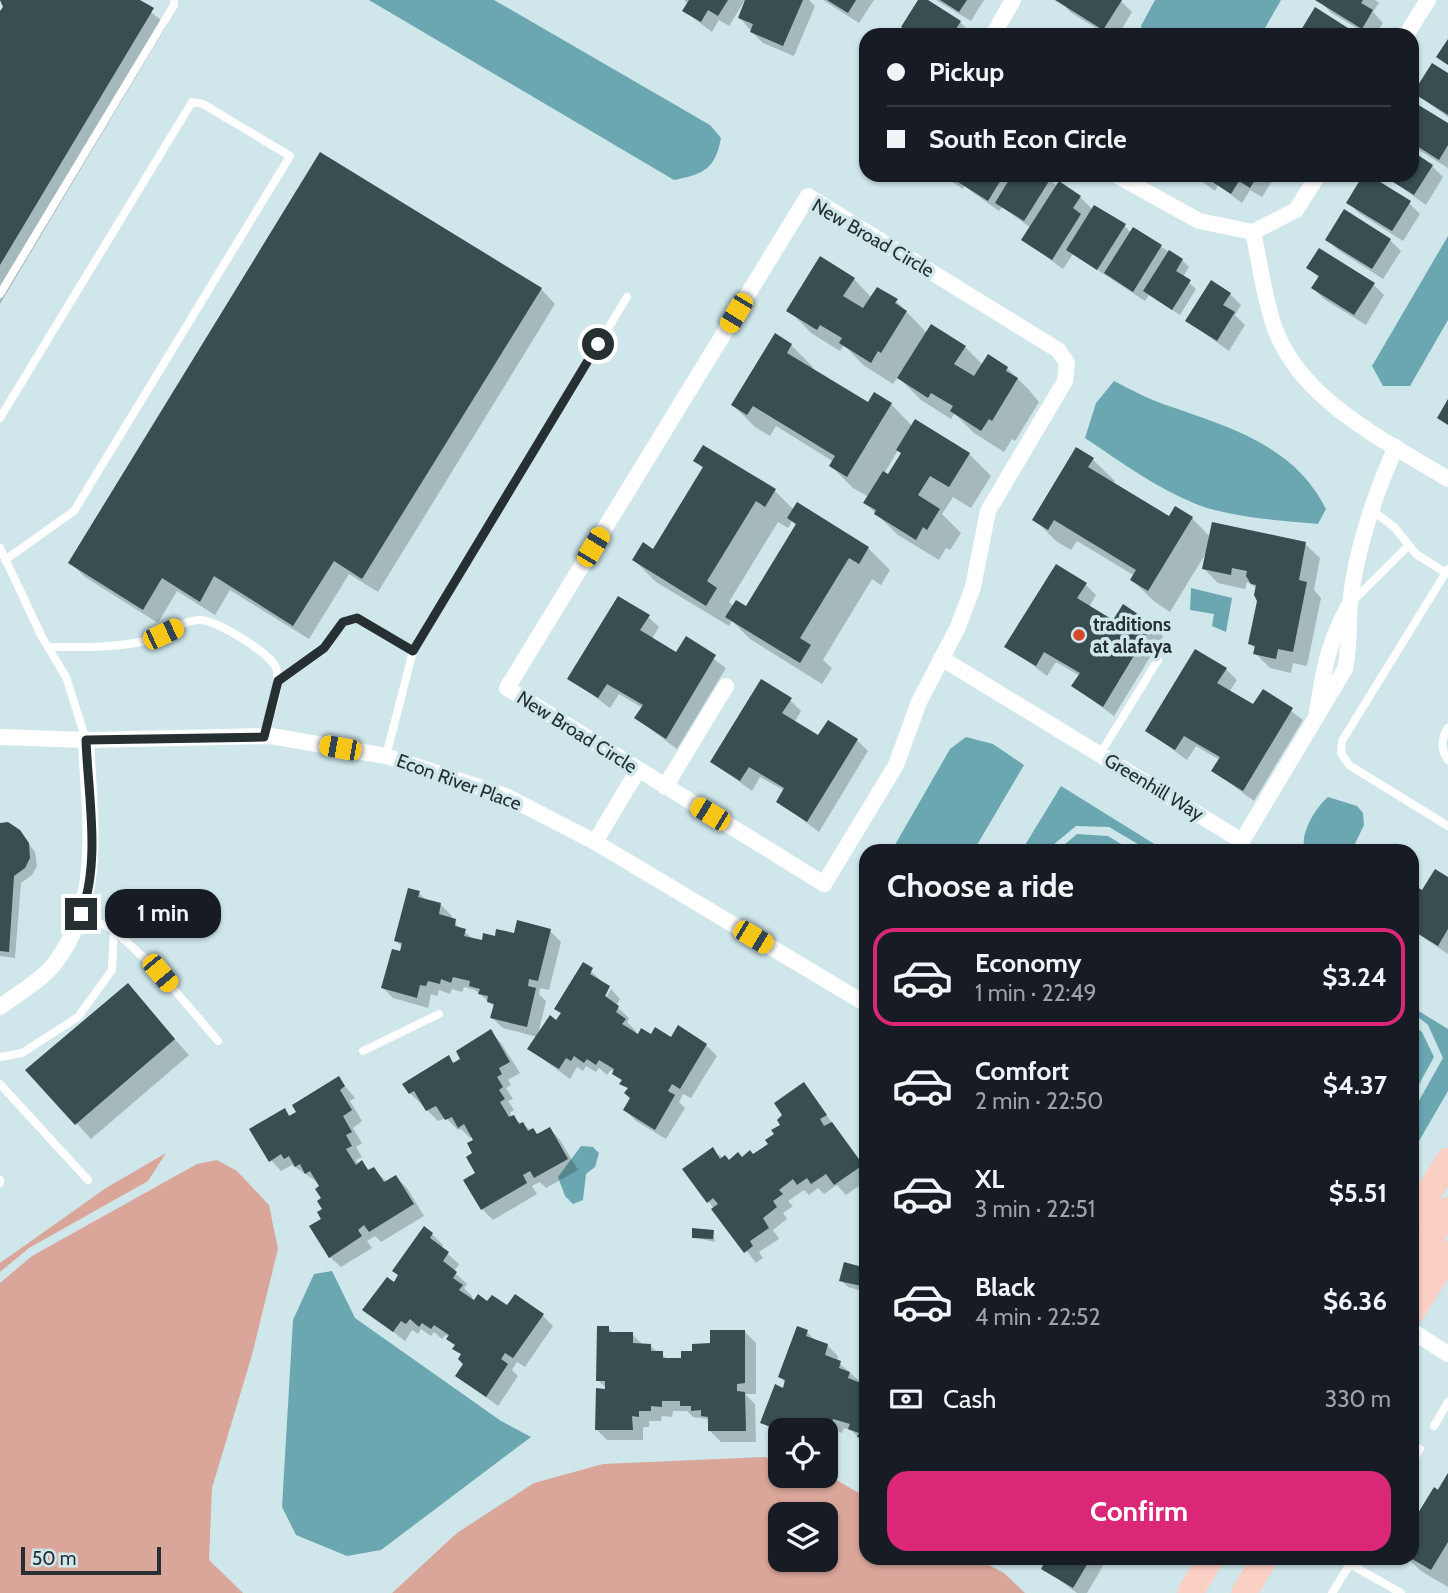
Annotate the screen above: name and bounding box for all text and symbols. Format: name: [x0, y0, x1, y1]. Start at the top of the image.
text: Pickup: [929, 56, 1004, 88]
text: South Econ Circle: [929, 123, 1127, 155]
street label: New Broad Circle: [808, 194, 938, 282]
car: [717, 290, 756, 336]
route start: [582, 328, 614, 360]
car: [574, 524, 613, 570]
place label: traditions at alafaya: [1093, 613, 1172, 658]
car: [140, 616, 187, 652]
marker: traditions at alafaya: [1071, 627, 1087, 643]
street label: New Broad Circle: [513, 686, 641, 778]
car: [318, 734, 363, 762]
street label: Greenhill Way: [1100, 748, 1208, 826]
street label: Econ River Place: [393, 749, 525, 815]
car: [687, 794, 734, 834]
text: Choose a ride: [887, 866, 1074, 905]
callout: 1 min: [106, 890, 221, 939]
route end: [65, 898, 97, 930]
text: 1 min: [137, 899, 189, 927]
car: [730, 917, 777, 957]
icon: car: [891, 946, 954, 1009]
text: Economy: [975, 947, 1081, 979]
car: [139, 950, 182, 996]
text: $3.24: [1322, 961, 1387, 993]
text: 1 min · 22:49: [975, 979, 1097, 1007]
icon: car: [891, 1054, 954, 1117]
text: Comfort: [975, 1055, 1069, 1087]
text: $4.37: [1323, 1069, 1387, 1101]
text: 2 min · 22:50: [975, 1087, 1103, 1115]
icon: car: [891, 1162, 954, 1225]
text: XL: [975, 1163, 1004, 1195]
text: $5.51: [1329, 1177, 1387, 1209]
text: 3 min · 22:51: [975, 1195, 1095, 1223]
icon: car: [891, 1270, 954, 1333]
text: Black: [975, 1271, 1035, 1303]
text: $6.36: [1323, 1285, 1387, 1317]
text: 4 min · 22:52: [975, 1303, 1101, 1331]
icon: cash: [887, 1380, 925, 1418]
text: Cash: [943, 1383, 996, 1415]
text: 330 m: [1325, 1385, 1391, 1413]
map controls: [768, 1418, 838, 1572]
button: locate: [768, 1418, 838, 1488]
button: Confirm: [887, 1471, 1391, 1551]
button: layers: [768, 1502, 838, 1572]
scale bar: [21, 1544, 161, 1576]
text: 50 m: [32, 1547, 76, 1570]

